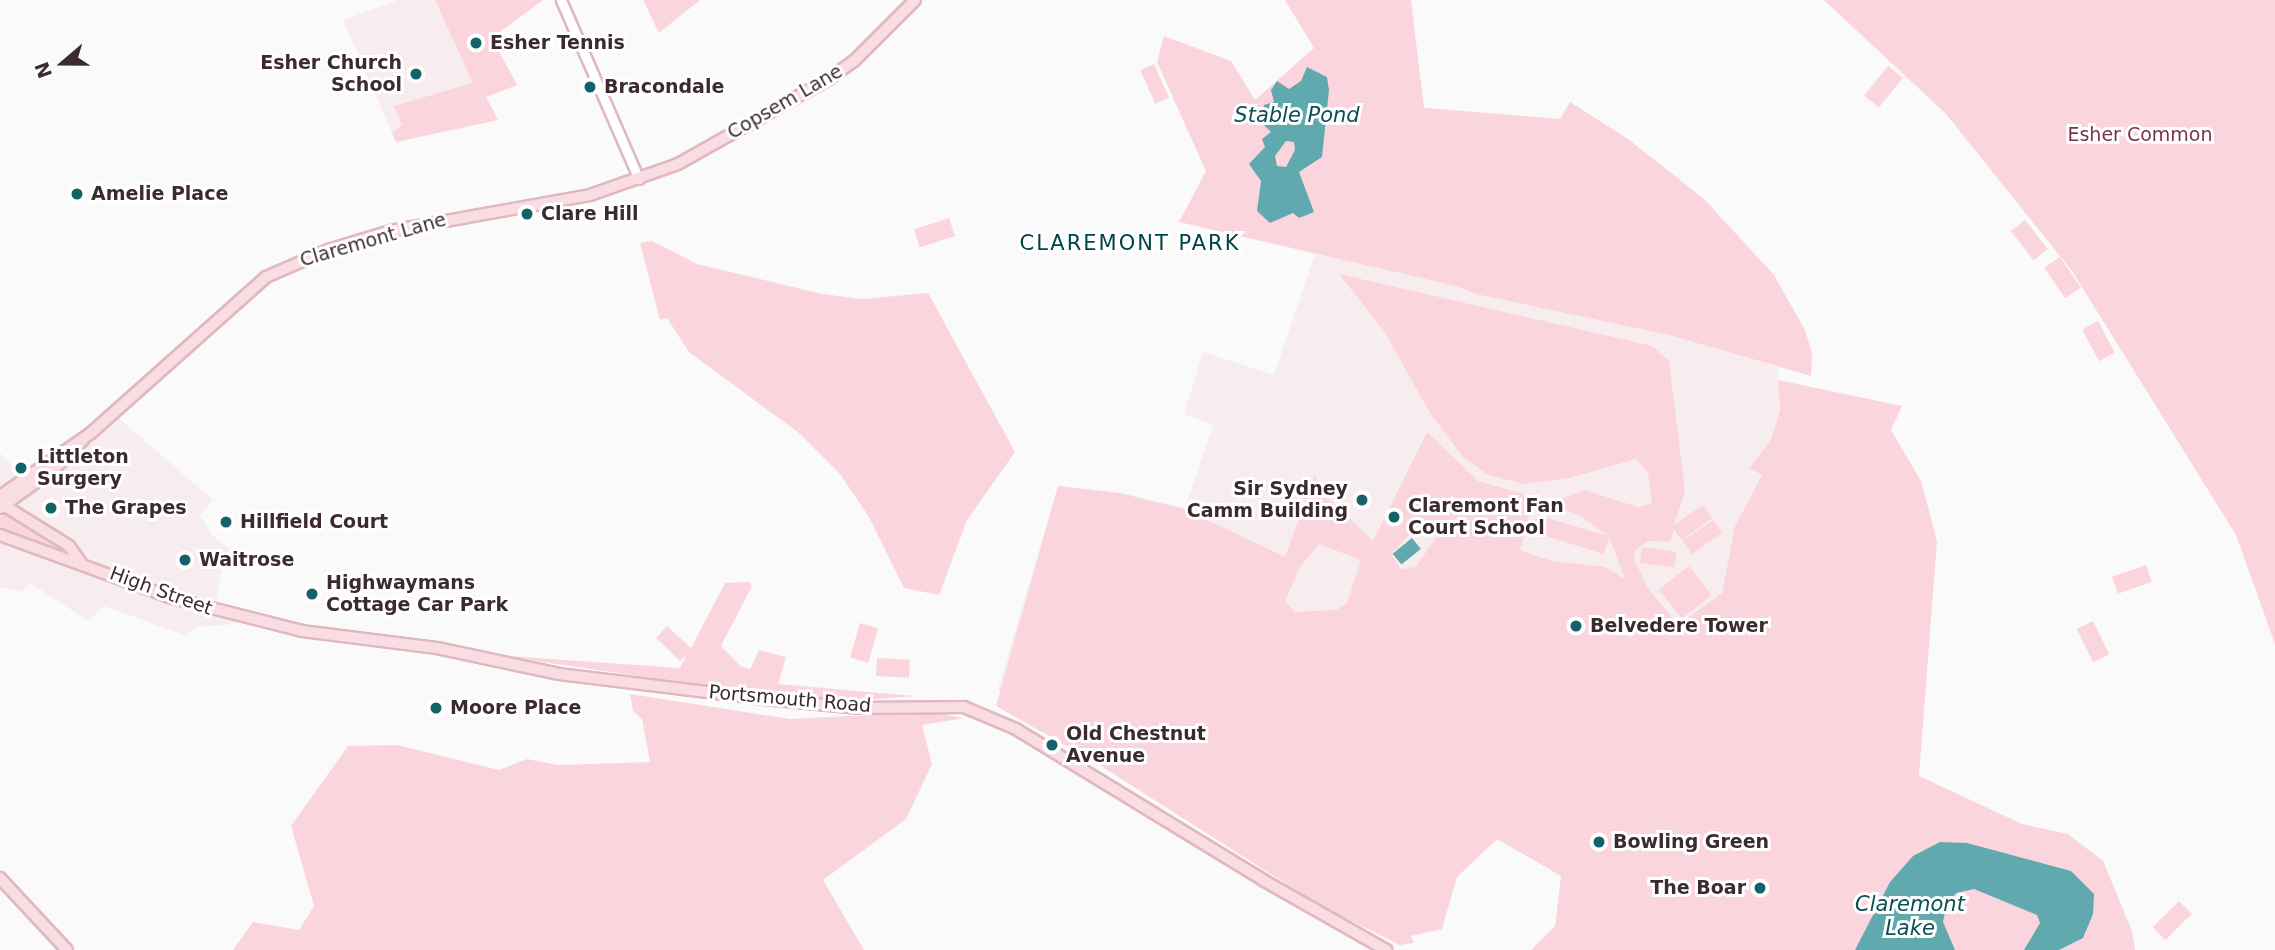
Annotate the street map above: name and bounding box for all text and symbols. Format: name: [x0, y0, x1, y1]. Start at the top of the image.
north arrow: [28, 28, 98, 98]
place label: Esher Tennis: [490, 32, 625, 54]
marker: Esher Tennis: [468, 35, 484, 51]
place label: Esher Church School: [260, 52, 402, 96]
text: N: [30, 59, 56, 81]
street label: Copsem Lane: [723, 60, 847, 144]
marker: Esher Church School: [408, 66, 424, 82]
place label: Bracondale: [604, 76, 724, 98]
marker: Bracondale: [582, 79, 598, 95]
water label: Stable Pond: [1234, 102, 1360, 128]
park label: Esher Common: [2067, 124, 2213, 146]
place label: Amelie Place: [91, 183, 228, 205]
marker: Amelie Place: [69, 186, 85, 202]
place label: Clare Hill: [541, 203, 639, 225]
marker: Clare Hill: [519, 206, 535, 222]
street label: Claremont Lane: [297, 208, 449, 272]
district label: CLAREMONT PARK: [1021, 230, 1239, 256]
place label: Littleton Surgery: [37, 446, 129, 490]
marker: Littleton Surgery: [11, 458, 31, 478]
place label: Sir Sydney Camm Building: [1187, 478, 1348, 522]
marker: Sir Sydney Camm Building: [1354, 492, 1370, 508]
place label: Claremont Fan Court School: [1408, 495, 1564, 539]
place label: The Grapes: [65, 497, 187, 519]
marker: The Grapes: [43, 500, 59, 516]
marker: Claremont Fan Court School: [1386, 509, 1402, 525]
place label: Hillfield Court: [240, 511, 388, 533]
marker: Hillfield Court: [218, 514, 234, 530]
place label: Waitrose: [199, 549, 294, 571]
marker: Waitrose: [177, 552, 193, 568]
street label: High Street: [107, 562, 215, 620]
place label: Highwaymans Cottage Car Park: [326, 572, 508, 616]
marker: Highwaymans Cottage Car Park: [304, 586, 320, 602]
place label: Belvedere Tower: [1590, 615, 1768, 637]
marker: Belvedere Tower: [1568, 618, 1584, 634]
street label: Portsmouth Road: [708, 681, 872, 717]
place label: Moore Place: [450, 697, 581, 719]
marker: Moore Place: [428, 700, 444, 716]
place label: Old Chestnut Avenue: [1066, 723, 1206, 767]
marker: Old Chestnut Avenue: [1044, 737, 1060, 753]
place label: Bowling Green: [1613, 831, 1769, 853]
marker: Bowling Green: [1591, 834, 1607, 850]
place label: The Boar: [1650, 877, 1746, 899]
marker: The Boar: [1752, 880, 1768, 896]
water label: Claremont Lake: [1855, 891, 1965, 941]

